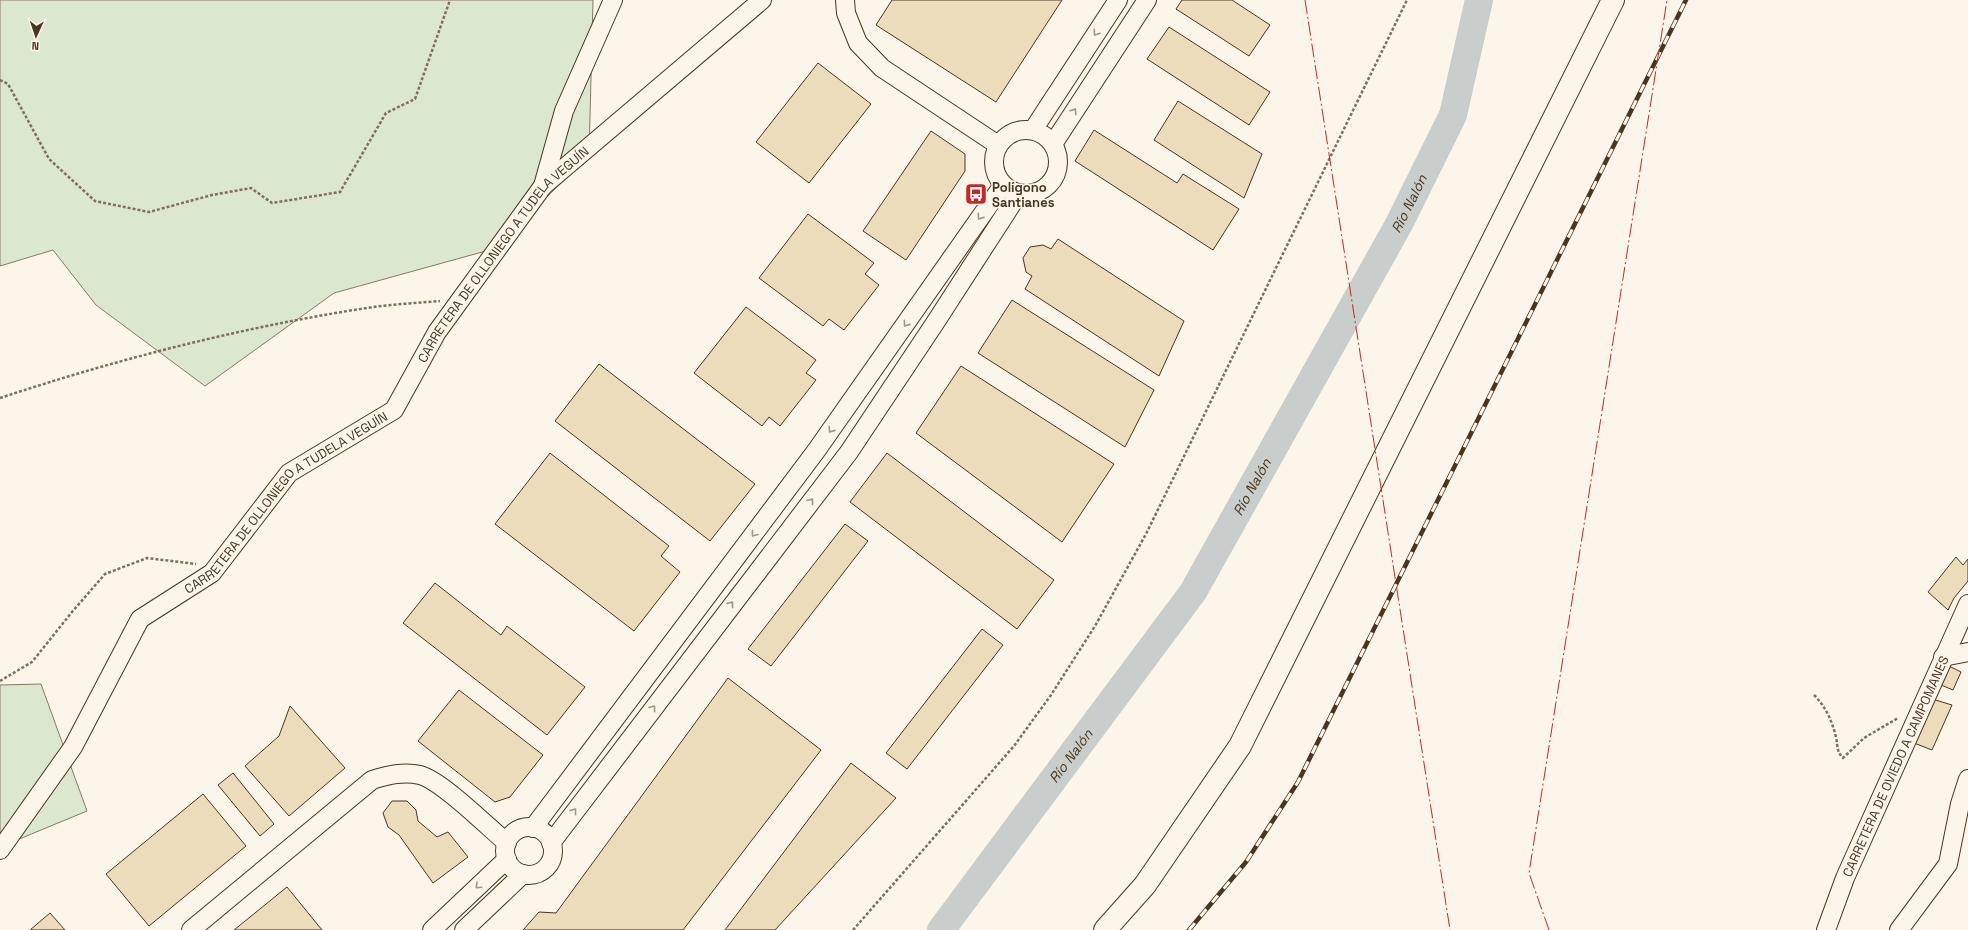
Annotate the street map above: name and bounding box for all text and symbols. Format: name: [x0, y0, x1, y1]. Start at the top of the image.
north arrow: [16, 16, 56, 56]
one-way arrow: [1094, 29, 1101, 36]
text: N: [31, 39, 40, 53]
one-way arrow: [1069, 108, 1077, 115]
street label: CARRETERA DE OLLONIEGO A TUDELA VEGUÍN: [413, 142, 592, 365]
water label: Río Nalón: [1387, 171, 1431, 236]
place label: Polígono Santianes: [992, 179, 1055, 211]
bus stop icon: Polígono Santianes: [963, 181, 989, 207]
one-way arrow: [977, 213, 985, 220]
one-way arrow: [904, 319, 911, 326]
street label: CARRETERA DE OLLONIEGO A TUDELA VEGUÍN: [181, 407, 390, 597]
one-way arrow: [829, 425, 836, 432]
water label: Río Nalón: [1229, 455, 1275, 519]
one-way arrow: [806, 499, 813, 506]
one-way arrow: [751, 530, 758, 537]
one-way arrow: [727, 602, 734, 609]
street label: CARRETERA DE OVIEDO A CAMPOMANES: [1838, 653, 1952, 879]
one-way arrow: [648, 705, 655, 712]
water label: Río Nalón: [1045, 725, 1097, 787]
one-way arrow: [569, 809, 576, 816]
one-way arrow: [475, 882, 483, 889]

